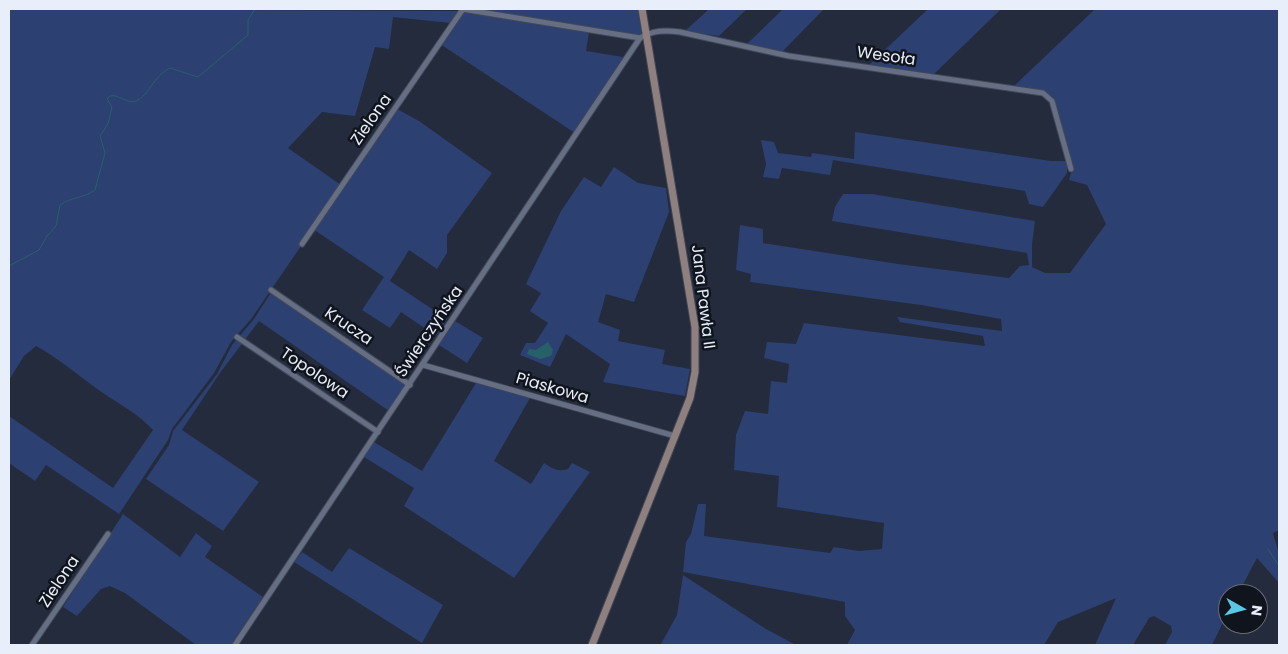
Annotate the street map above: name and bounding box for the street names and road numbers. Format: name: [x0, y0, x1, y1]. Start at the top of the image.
street label: Wesoła: [855, 43, 917, 71]
street label: Zielona: [348, 91, 396, 149]
street label: Jana Pawła II: [686, 244, 718, 350]
street label: Świerczyńska: [392, 283, 468, 381]
street label: Krucza: [320, 304, 376, 350]
street label: Topolowa: [276, 344, 352, 404]
street label: Piaskowa: [513, 369, 591, 409]
street label: Zielona: [36, 553, 84, 611]

